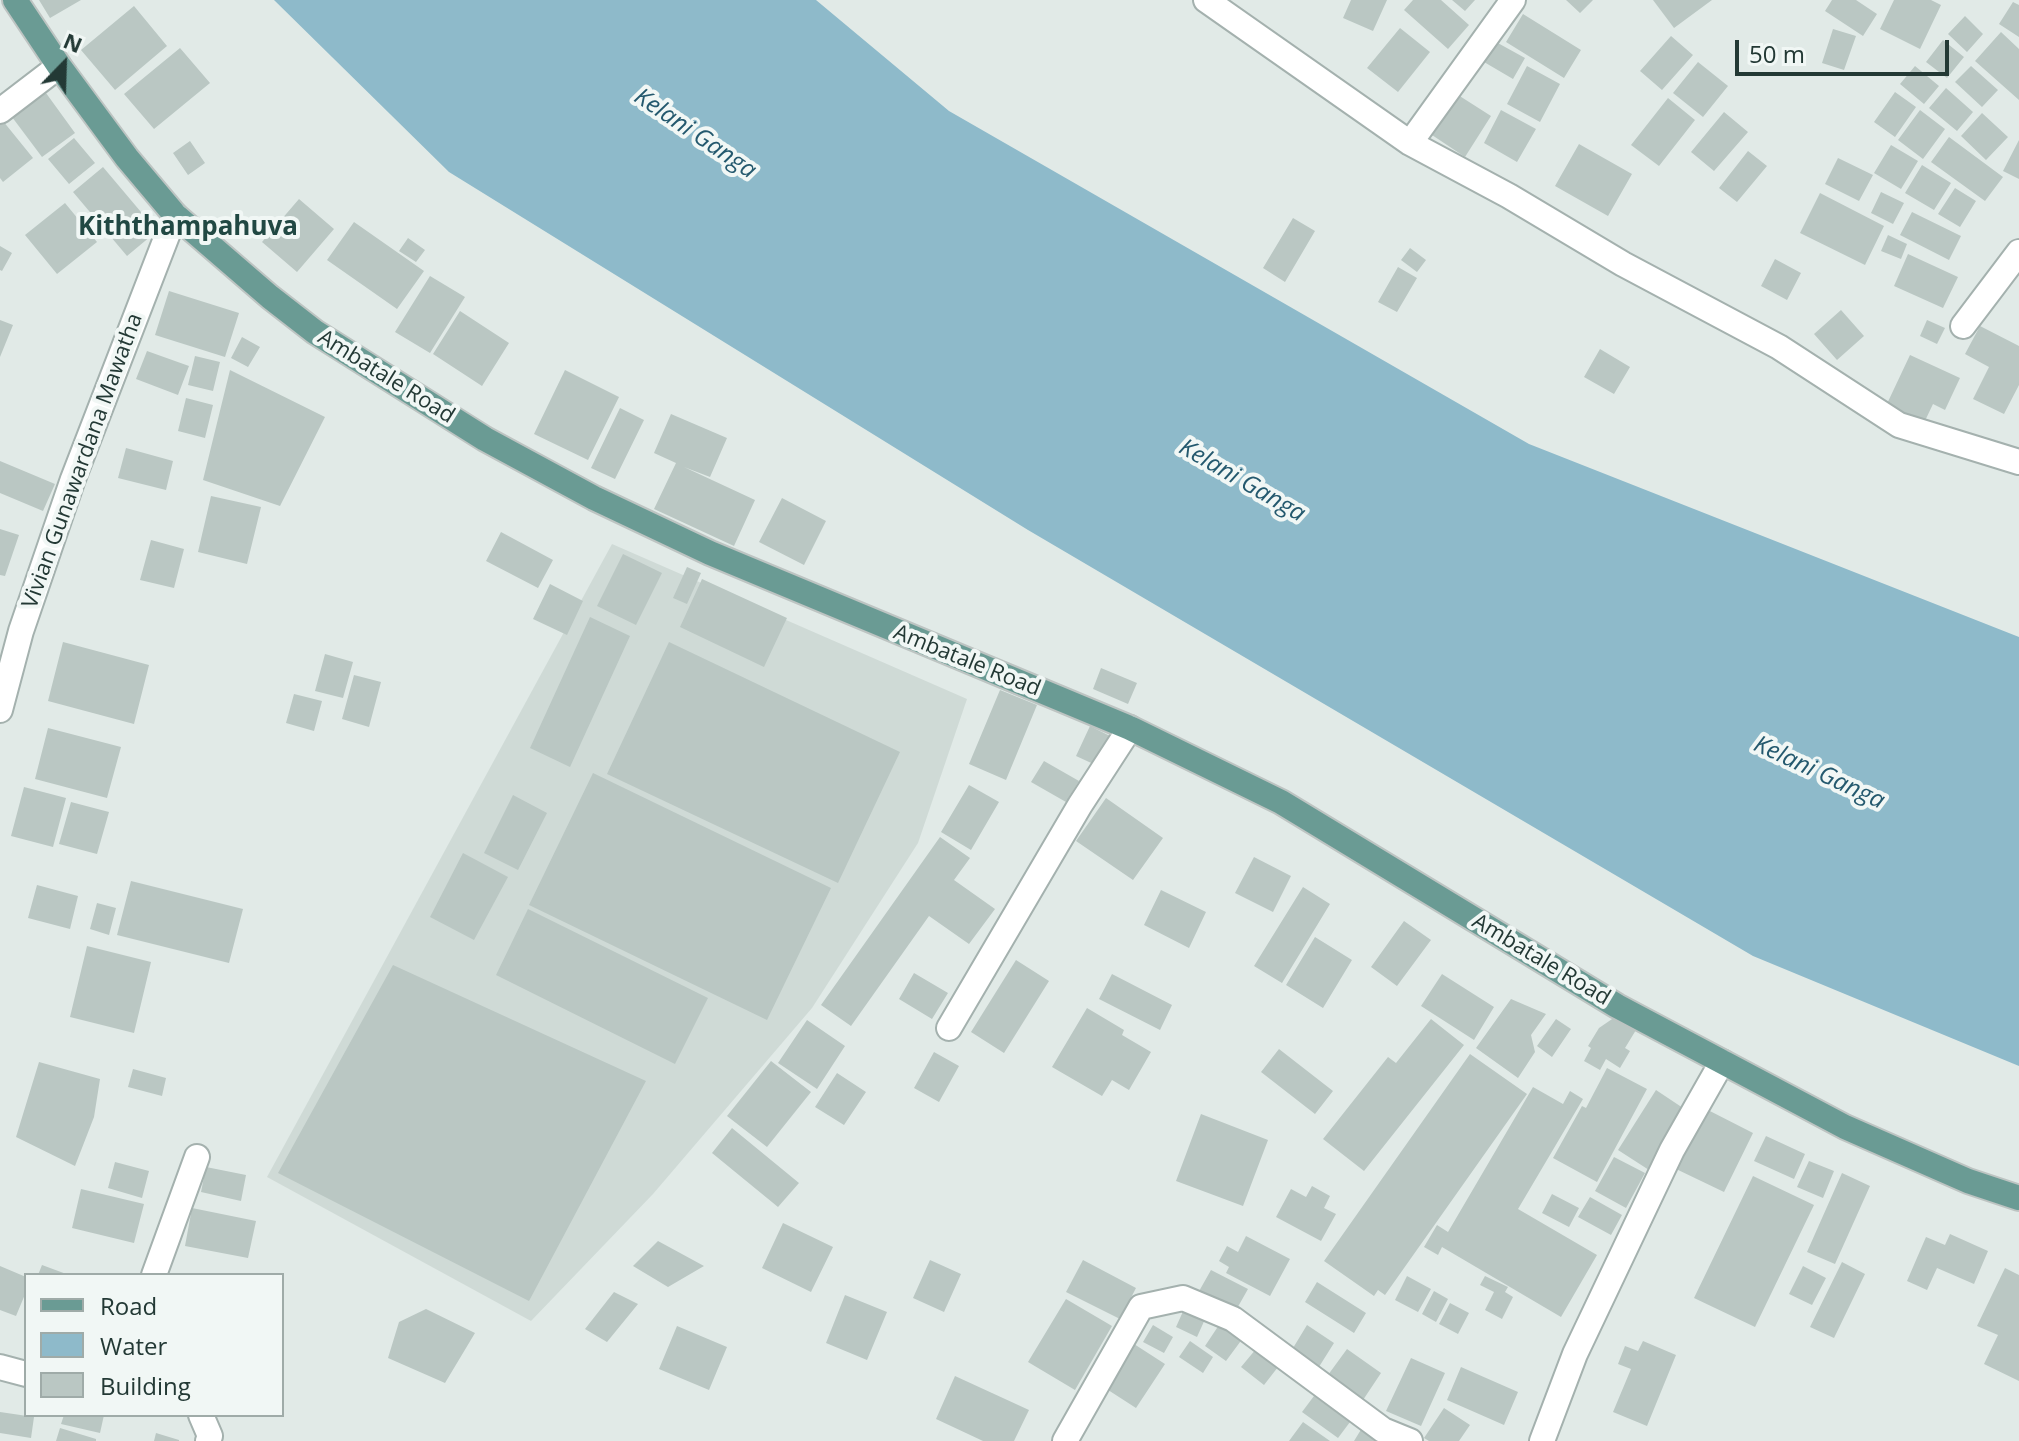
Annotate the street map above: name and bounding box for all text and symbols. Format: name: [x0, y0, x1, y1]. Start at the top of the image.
north arrow: [24, 24, 104, 104]
scale bar: [1739, 24, 1953, 74]
text: N: [59, 25, 87, 59]
text: 50 m: [1749, 37, 1805, 70]
water label: Kelani Ganga: [629, 83, 761, 185]
district label: Kiththampahuva: [78, 212, 298, 244]
street label: Vivian Gunawardana Mawatha: [17, 310, 149, 612]
street label: Ambatale Road: [313, 324, 459, 430]
water label: Kelani Ganga: [1174, 433, 1310, 529]
street label: Ambatale Road: [890, 620, 1044, 702]
water label: Kelani Ganga: [1749, 730, 1889, 816]
street label: Ambatale Road: [1467, 908, 1615, 1012]
legend: [24, 1273, 284, 1417]
text: Road: [100, 1289, 157, 1322]
text: Water: [100, 1329, 167, 1362]
text: Building: [100, 1369, 191, 1402]

